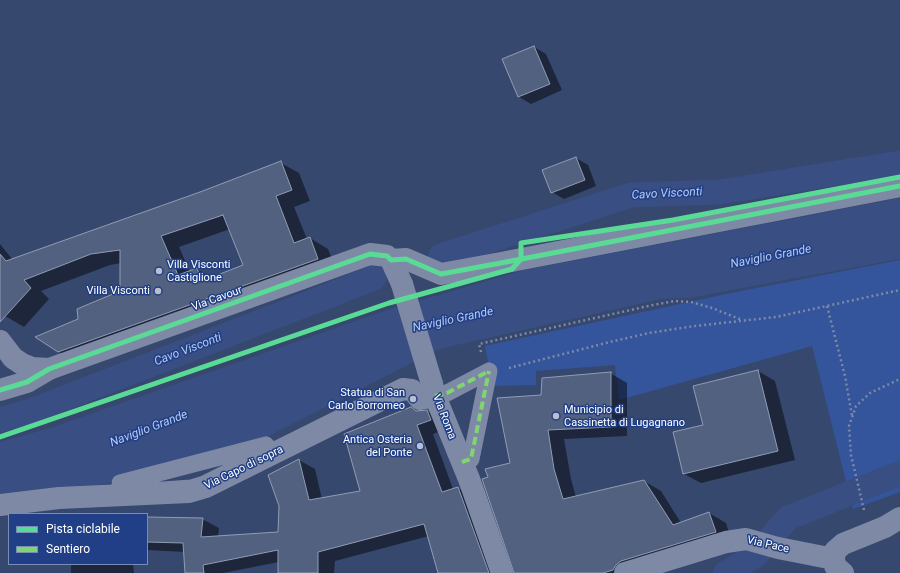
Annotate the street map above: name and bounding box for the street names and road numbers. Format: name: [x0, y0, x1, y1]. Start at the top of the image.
street label: Via Cavour: [190, 284, 244, 314]
street label: Via Roma: [429, 393, 459, 441]
street label: Via Capo di sopra: [202, 443, 286, 493]
street label: Via Pace: [746, 534, 790, 556]

